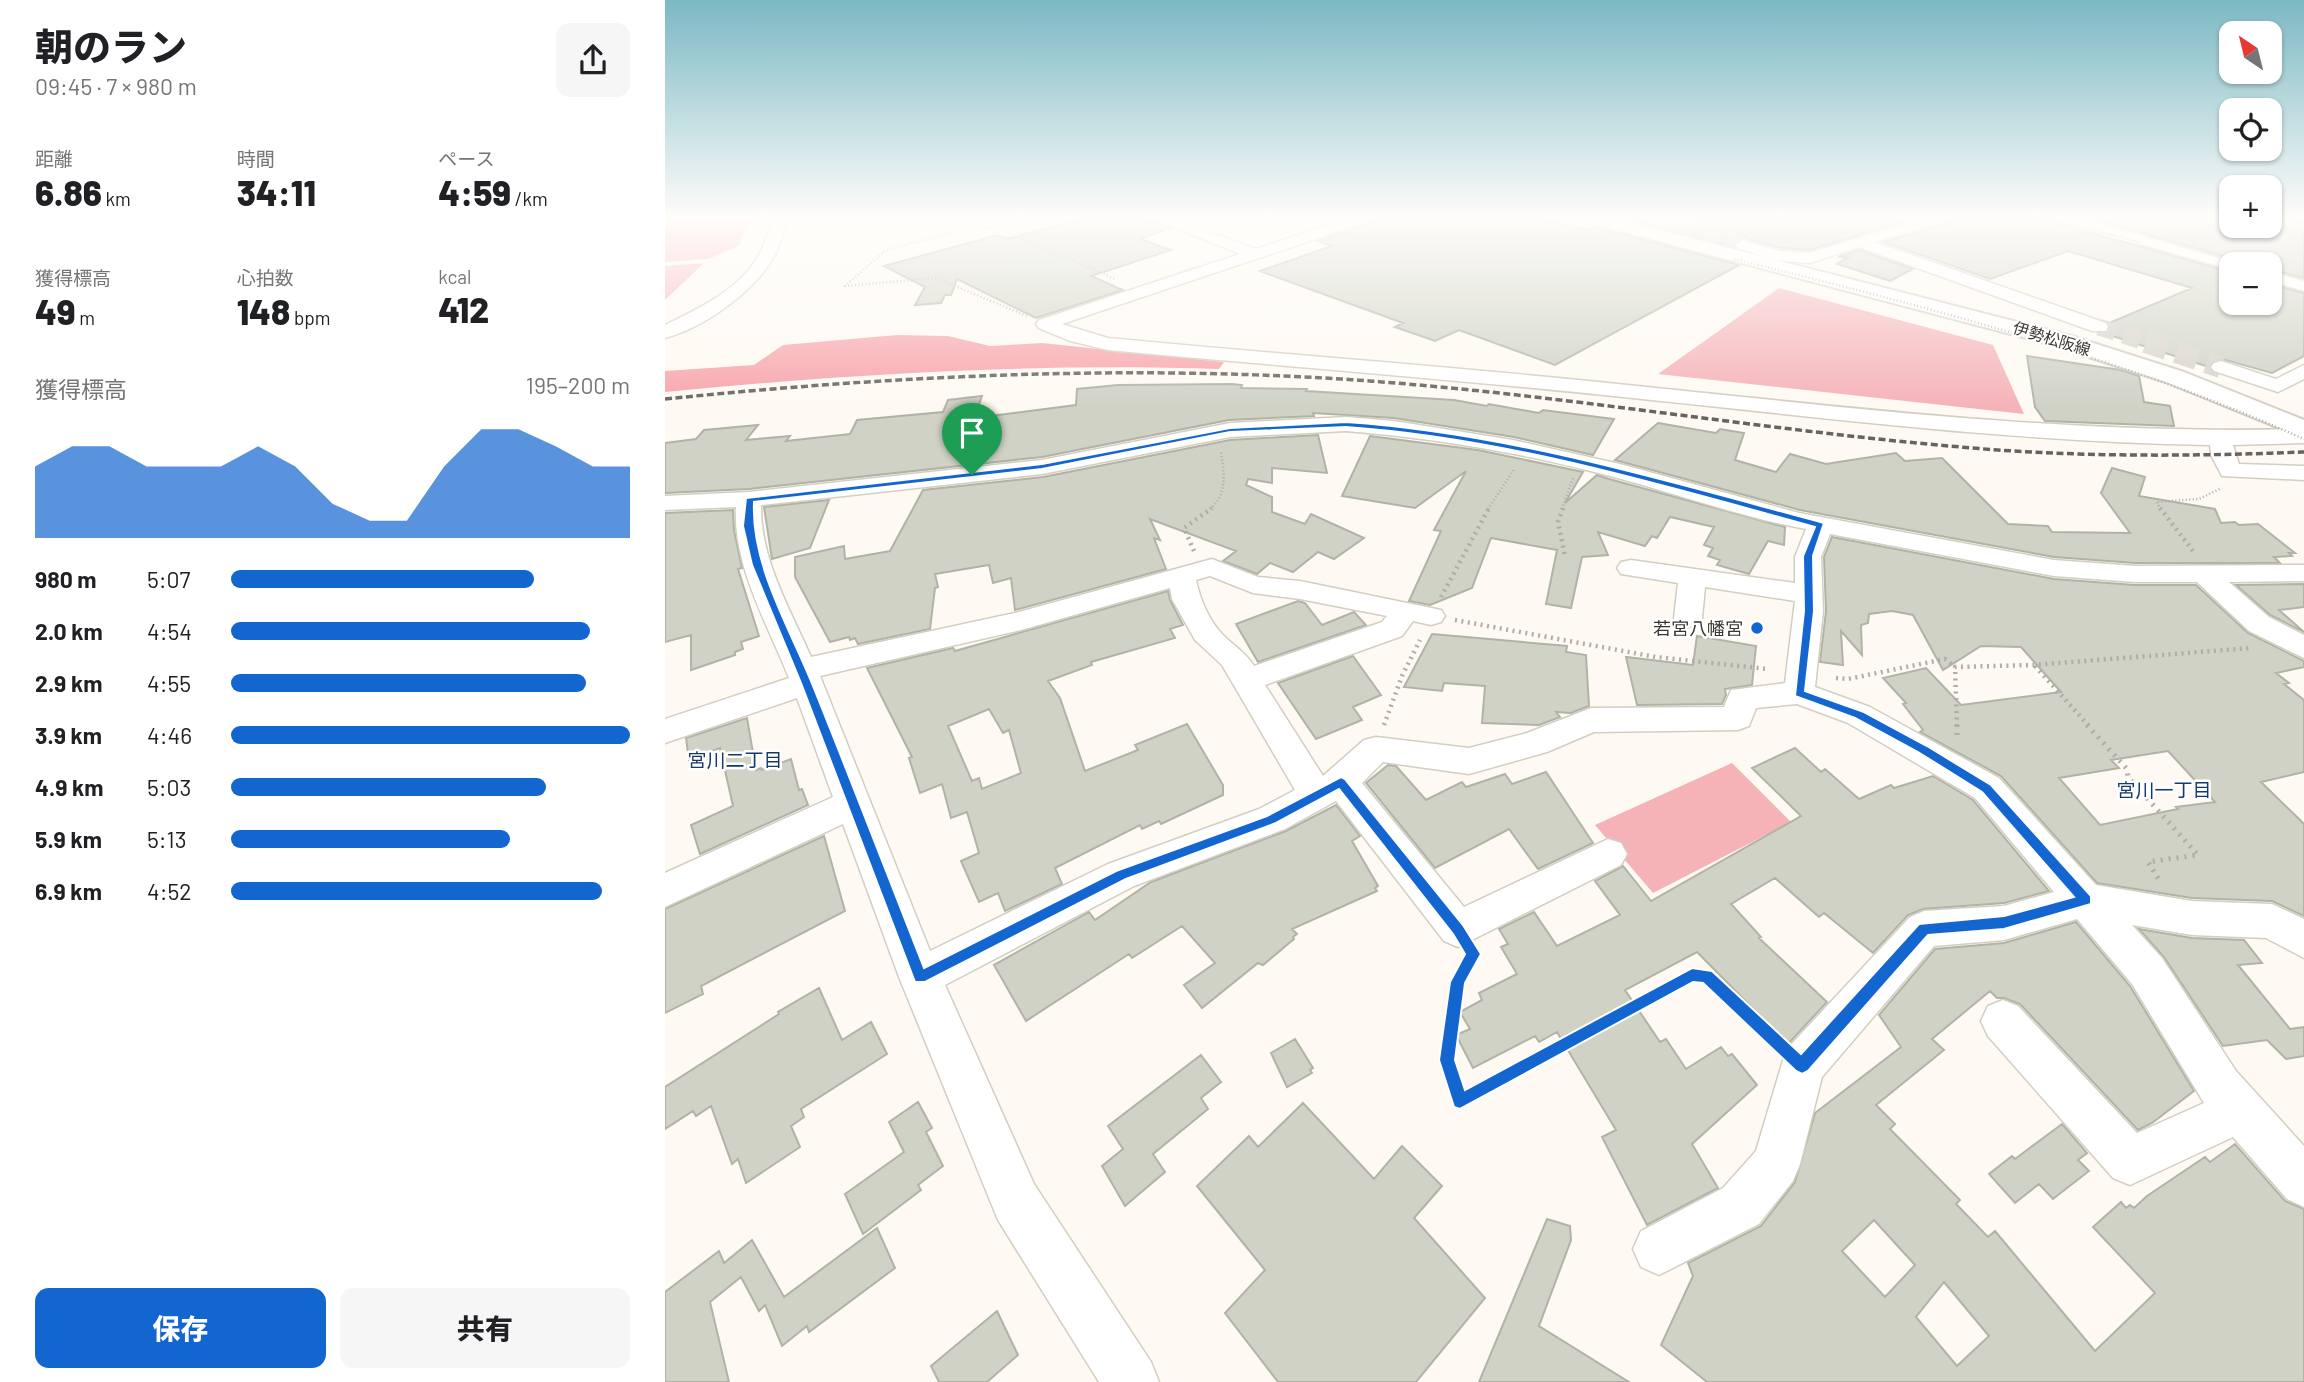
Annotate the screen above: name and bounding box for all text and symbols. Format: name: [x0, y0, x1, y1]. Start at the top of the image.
north arrow: [2219, 21, 2282, 84]
map controls: [2219, 21, 2282, 315]
text: 朝のラン: [35, 23, 187, 69]
button: share: [556, 23, 630, 97]
text: 09:45 · 7 × 980 m: [35, 72, 197, 100]
button: locate: [2219, 98, 2282, 161]
text: 距離: [35, 147, 73, 170]
text: 時間: [237, 147, 275, 170]
text: ペース: [438, 147, 494, 170]
text: 6.86: [35, 171, 102, 213]
text: 34:11: [237, 171, 316, 213]
text: 4:59: [438, 171, 511, 213]
button: +: [2219, 175, 2282, 238]
text: km: [102, 187, 131, 210]
text: /km: [511, 187, 548, 210]
button: −: [2219, 252, 2282, 315]
text: kcal: [438, 265, 471, 288]
text: 獲得標高: [35, 266, 111, 289]
text: 心拍数: [237, 266, 294, 289]
text: 412: [438, 288, 489, 330]
text: 49: [35, 290, 76, 332]
text: 148: [237, 290, 290, 332]
text: m: [76, 306, 95, 329]
text: bpm: [290, 306, 331, 329]
street label: 伊勢松阪線: [2011, 317, 2093, 359]
text: 195–200 m: [526, 371, 630, 399]
text: 獲得標高: [35, 375, 127, 403]
pin: [942, 403, 1002, 475]
icon: arrive: [953, 414, 991, 452]
text: 980 m: [35, 565, 97, 593]
text: 5:07: [147, 565, 191, 593]
text: 2.0 km: [35, 617, 103, 645]
text: 4:54: [147, 617, 192, 645]
place label: 若宮八幡宮: [1653, 617, 1743, 639]
marker: 若宮八幡宮: [1749, 620, 1765, 636]
text: 2.9 km: [35, 669, 102, 697]
text: 4:55: [147, 669, 191, 697]
text: 3.9 km: [35, 721, 102, 749]
text: 4:46: [147, 721, 192, 749]
district label: 宮川二丁目: [687, 748, 783, 771]
text: 4.9 km: [35, 773, 103, 801]
text: 5:03: [147, 773, 191, 801]
district label: 宮川一丁目: [2116, 778, 2212, 801]
text: 5.9 km: [35, 825, 102, 853]
text: 5:13: [147, 825, 187, 853]
text: 6.9 km: [35, 877, 102, 905]
text: 4:52: [147, 877, 192, 905]
button: 保存: [35, 1288, 326, 1368]
button: 共有: [340, 1288, 630, 1368]

